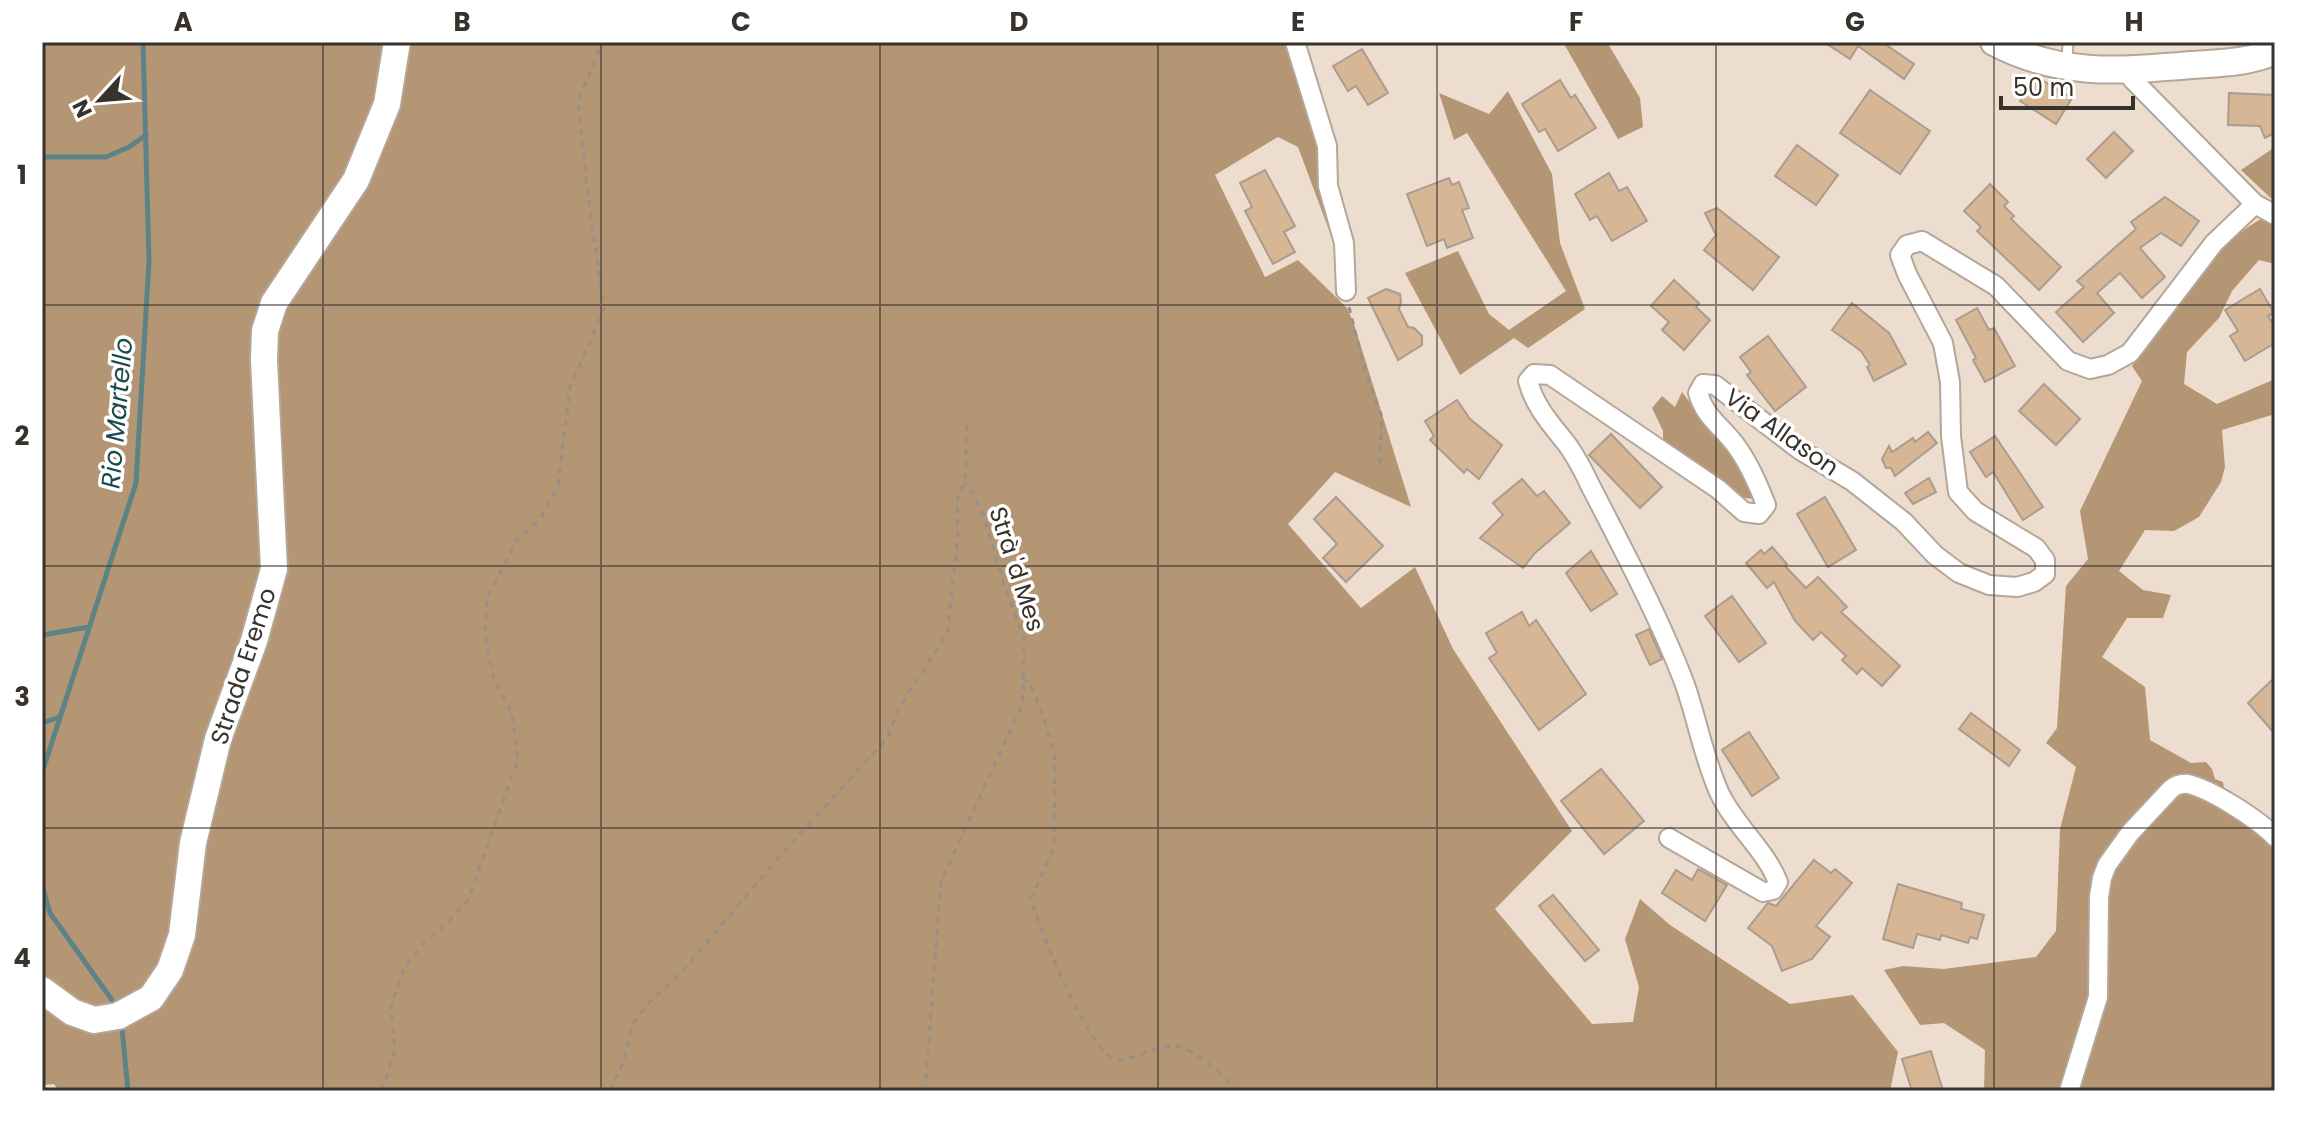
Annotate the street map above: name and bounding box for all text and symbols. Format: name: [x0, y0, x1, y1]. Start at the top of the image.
text: A: [173, 4, 193, 40]
text: B: [453, 4, 471, 40]
text: C: [731, 4, 751, 40]
text: D: [1010, 4, 1029, 40]
text: E: [1291, 4, 1305, 40]
text: F: [1569, 4, 1583, 40]
text: G: [1845, 4, 1865, 40]
text: H: [2124, 4, 2144, 40]
north arrow: [60, 60, 140, 140]
scale bar: [2001, 60, 2133, 110]
text: 50 m: [2013, 71, 2074, 104]
text: N: [65, 94, 100, 123]
text: 1: [17, 157, 27, 193]
water label: Rio Martello: [92, 336, 142, 490]
street label: Via Allason: [1718, 381, 1846, 483]
text: 2: [15, 418, 30, 454]
street label: Strà 'd Mes: [981, 503, 1053, 635]
street label: Strada Eremo: [202, 583, 284, 749]
text: 3: [14, 679, 30, 715]
text: 4: [13, 940, 31, 976]

